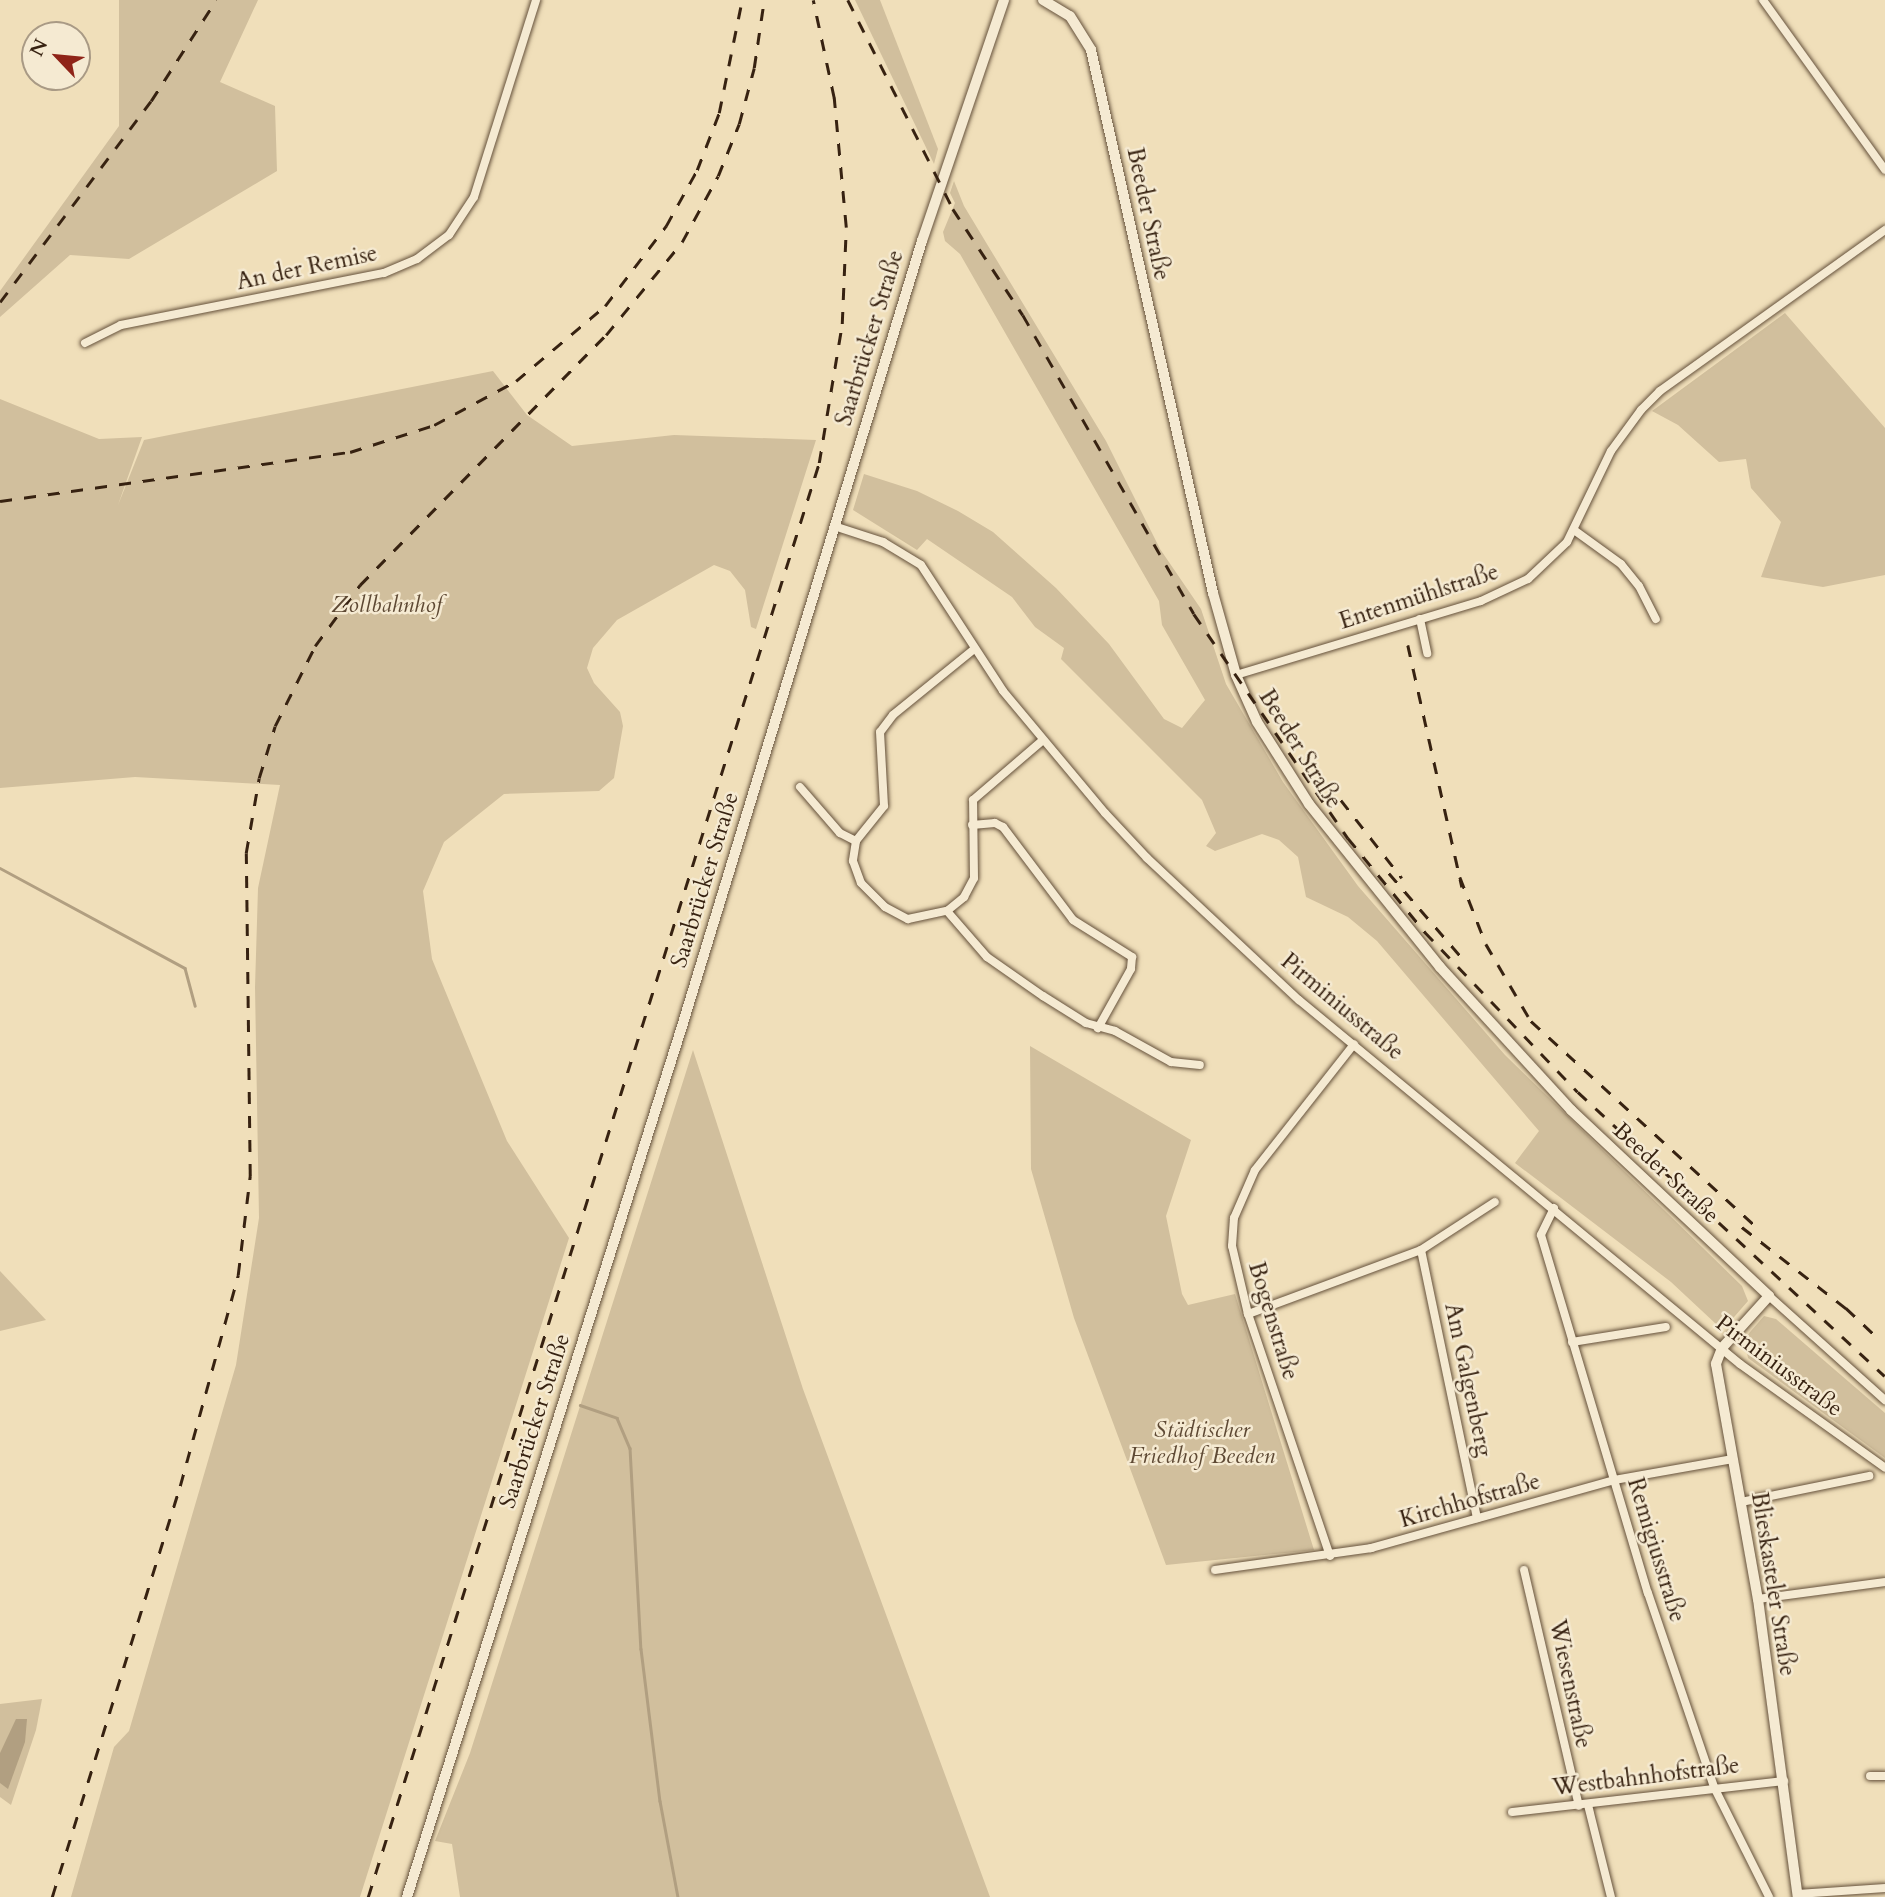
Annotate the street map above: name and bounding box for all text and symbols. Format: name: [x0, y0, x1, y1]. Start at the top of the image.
north arrow: [21, 21, 91, 91]
text: N: [24, 35, 54, 61]
street label: Beeder Straße: [1120, 145, 1176, 283]
street label: An der Remise: [234, 240, 380, 296]
street label: Saarbrücker Straße: [830, 247, 910, 429]
street label: Entenmühlstraße: [1336, 558, 1502, 636]
park label: Zollbahnhof: [331, 591, 443, 619]
street label: Beeder Straße: [1253, 684, 1347, 814]
street label: Saarbrücker Straße: [665, 789, 745, 971]
street label: Pirminiusstraße: [1275, 948, 1409, 1066]
street label: Beeder Straße: [1607, 1117, 1725, 1229]
street label: Bogenstraße: [1242, 1259, 1304, 1383]
street label: Am Galgenberg: [1438, 1301, 1498, 1459]
street label: Pirminiusstraße: [1710, 1309, 1848, 1423]
street label: Saarbrücker Straße: [494, 1330, 576, 1512]
park label: Städtischer Friedhof Beeden: [1129, 1416, 1275, 1470]
street label: Kirchhofstraße: [1397, 1468, 1543, 1534]
street label: Remigiusstraße: [1621, 1475, 1691, 1625]
street label: Blieskasteler Straße: [1745, 1490, 1801, 1678]
street label: Wiesenstraße: [1543, 1617, 1597, 1751]
street label: Westbahnhofstraße: [1551, 1752, 1741, 1802]

